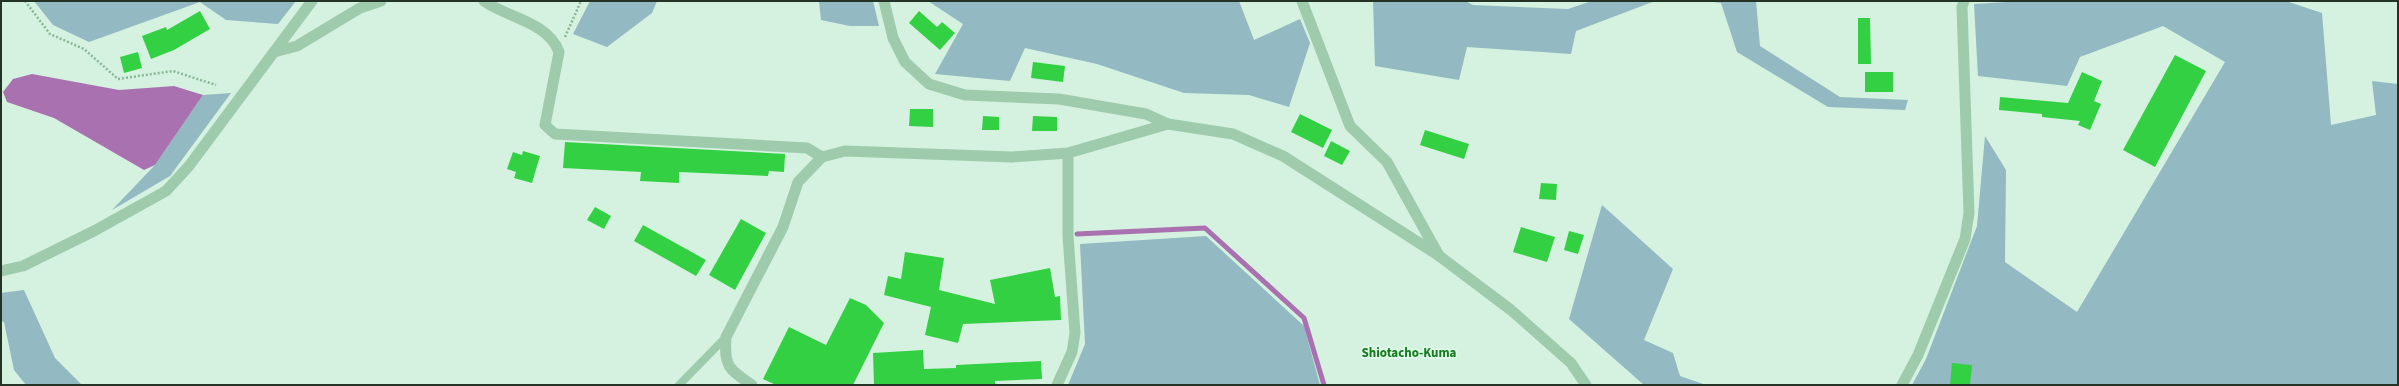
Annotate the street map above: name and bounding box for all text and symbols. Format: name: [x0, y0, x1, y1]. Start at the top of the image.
district label: Shiotacho-Kuma: [1362, 344, 1457, 362]

